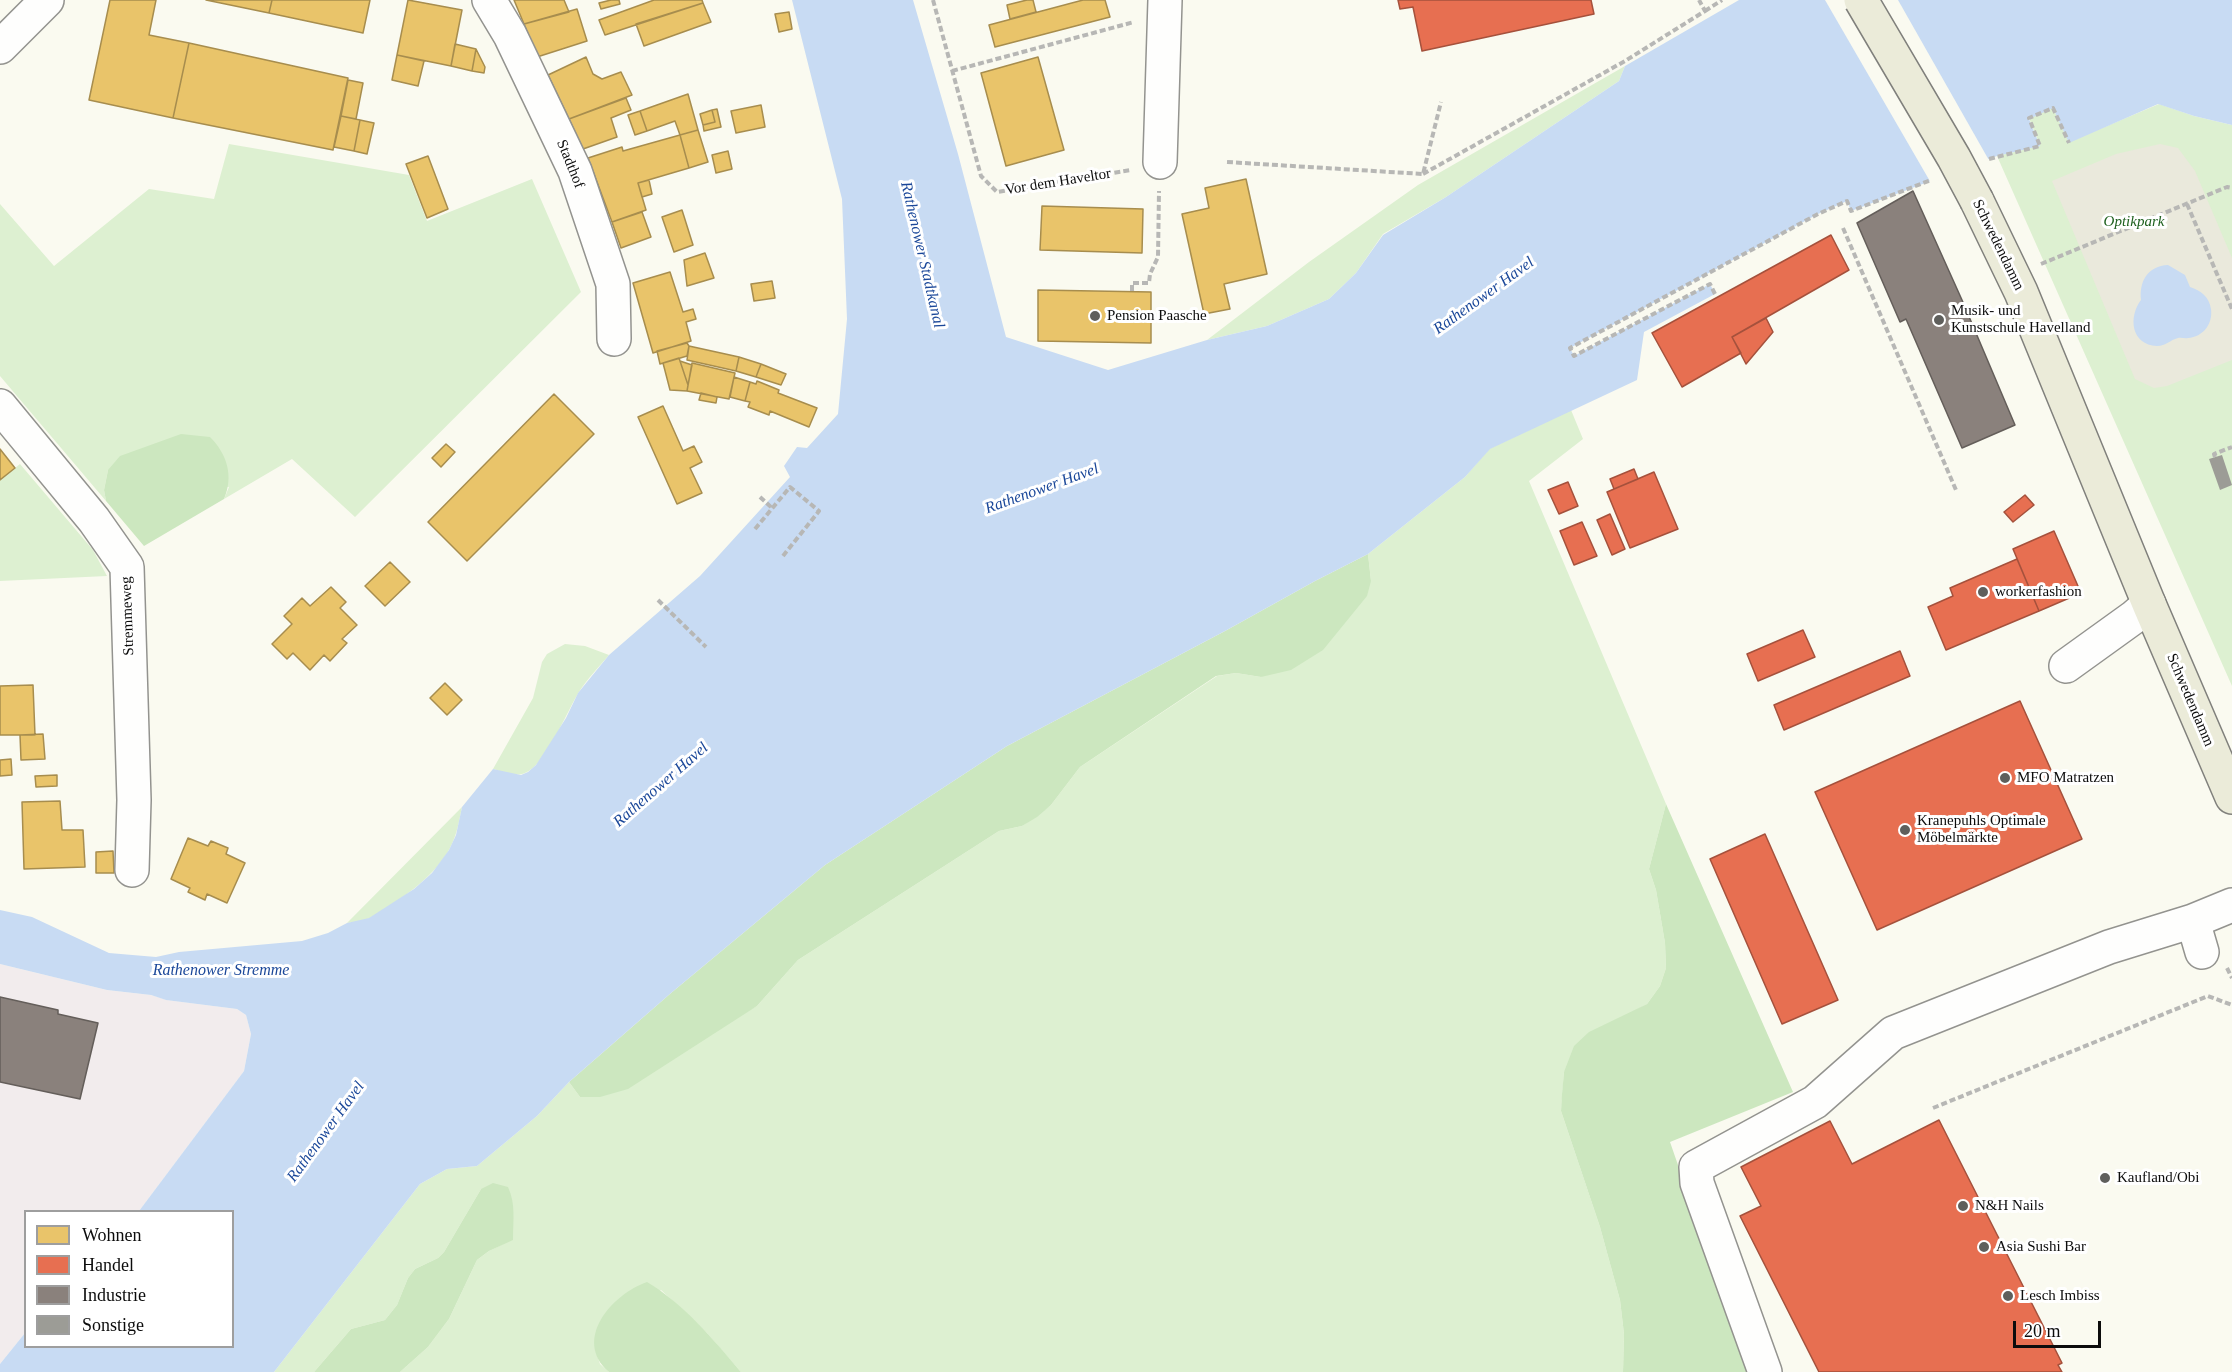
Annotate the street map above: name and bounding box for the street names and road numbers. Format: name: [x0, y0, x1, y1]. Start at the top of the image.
street label: Stadthof: [552, 137, 588, 191]
street label: Vor dem Haveltor: [1004, 165, 1112, 199]
street label: Schwedendamm: [1968, 197, 2028, 293]
street label: Stremmeweg: [118, 576, 138, 656]
street label: Schwedendamm: [2162, 651, 2218, 749]

